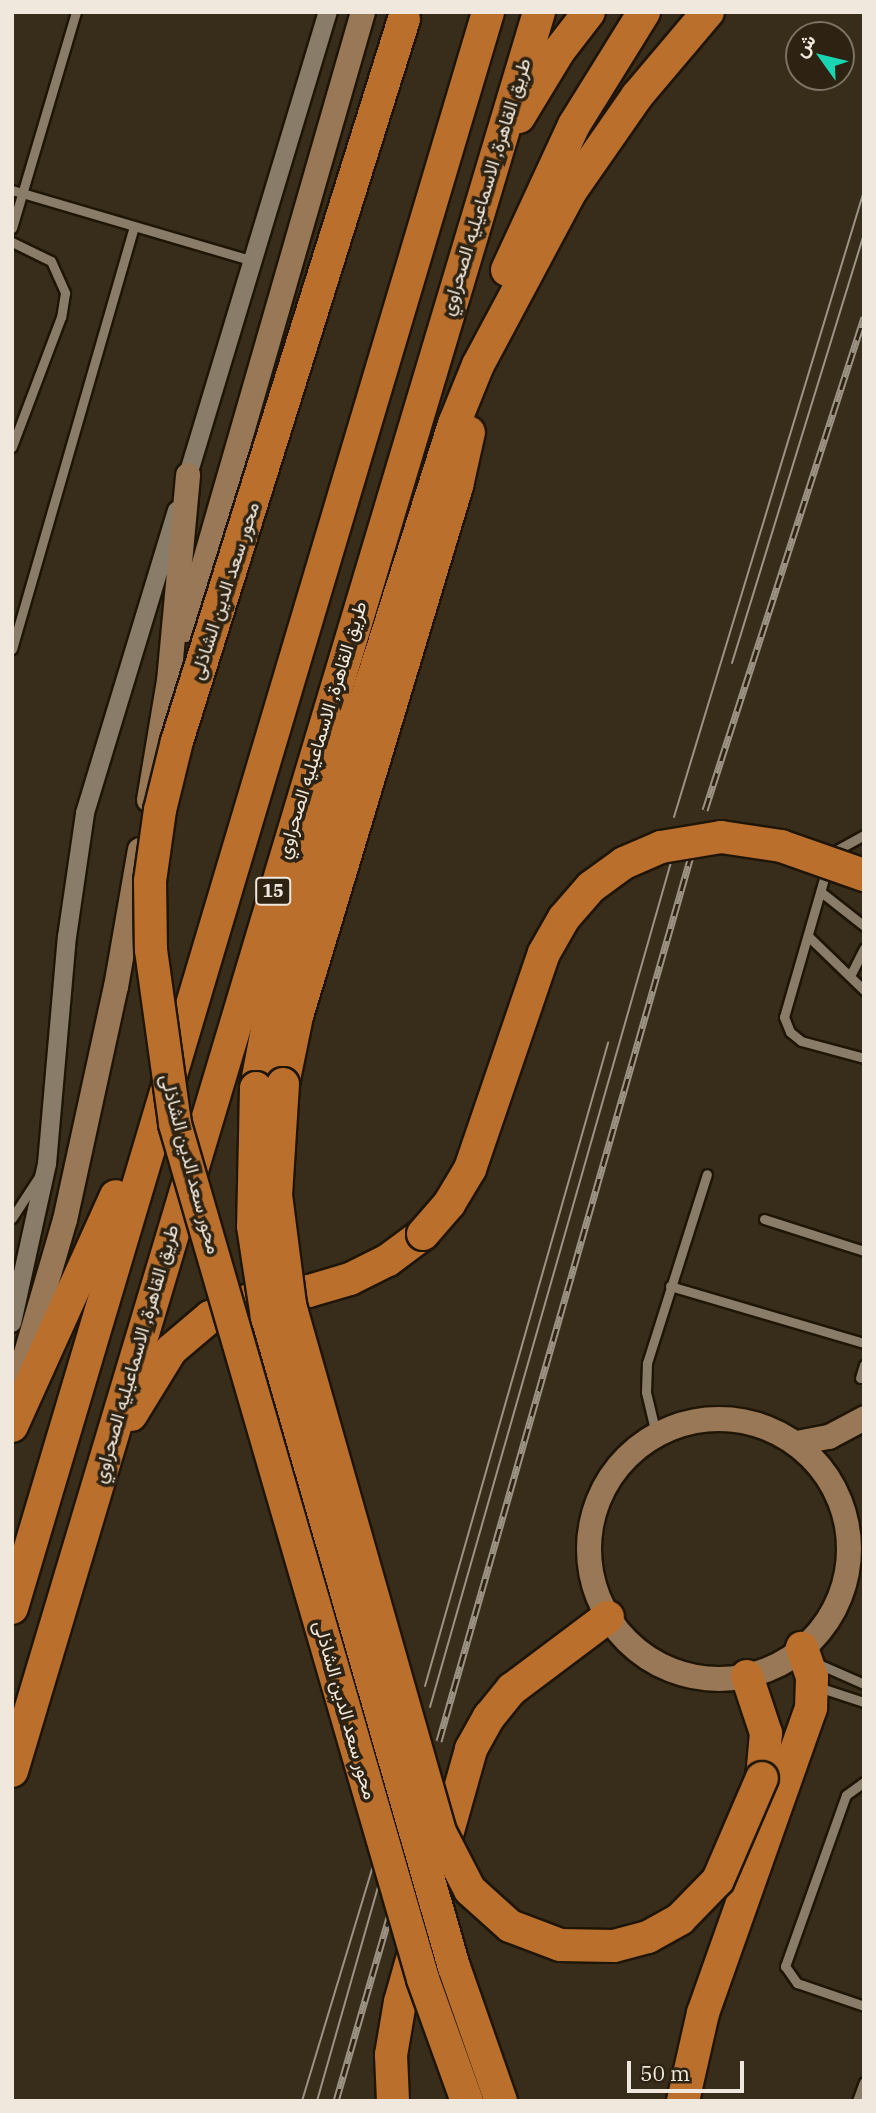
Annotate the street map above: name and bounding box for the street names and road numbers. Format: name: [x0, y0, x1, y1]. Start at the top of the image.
street label: طريق القاهرة, الاسماعيليه الصحراوي: [436, 56, 536, 318]
street label: محور سعد الدين الشاذلى: [186, 499, 264, 683]
street label: طريق القاهرة, الاسماعيليه الصحراوي: [272, 599, 372, 861]
road number: 15: [254, 876, 292, 906]
street label: محور سعد الدين الشاذلى: [155, 1072, 225, 1256]
street label: طريق القاهرة, الاسماعيليه الصحراوي: [88, 1222, 184, 1486]
street label: محور سعد الدين الشاذلى: [309, 1618, 381, 1802]

